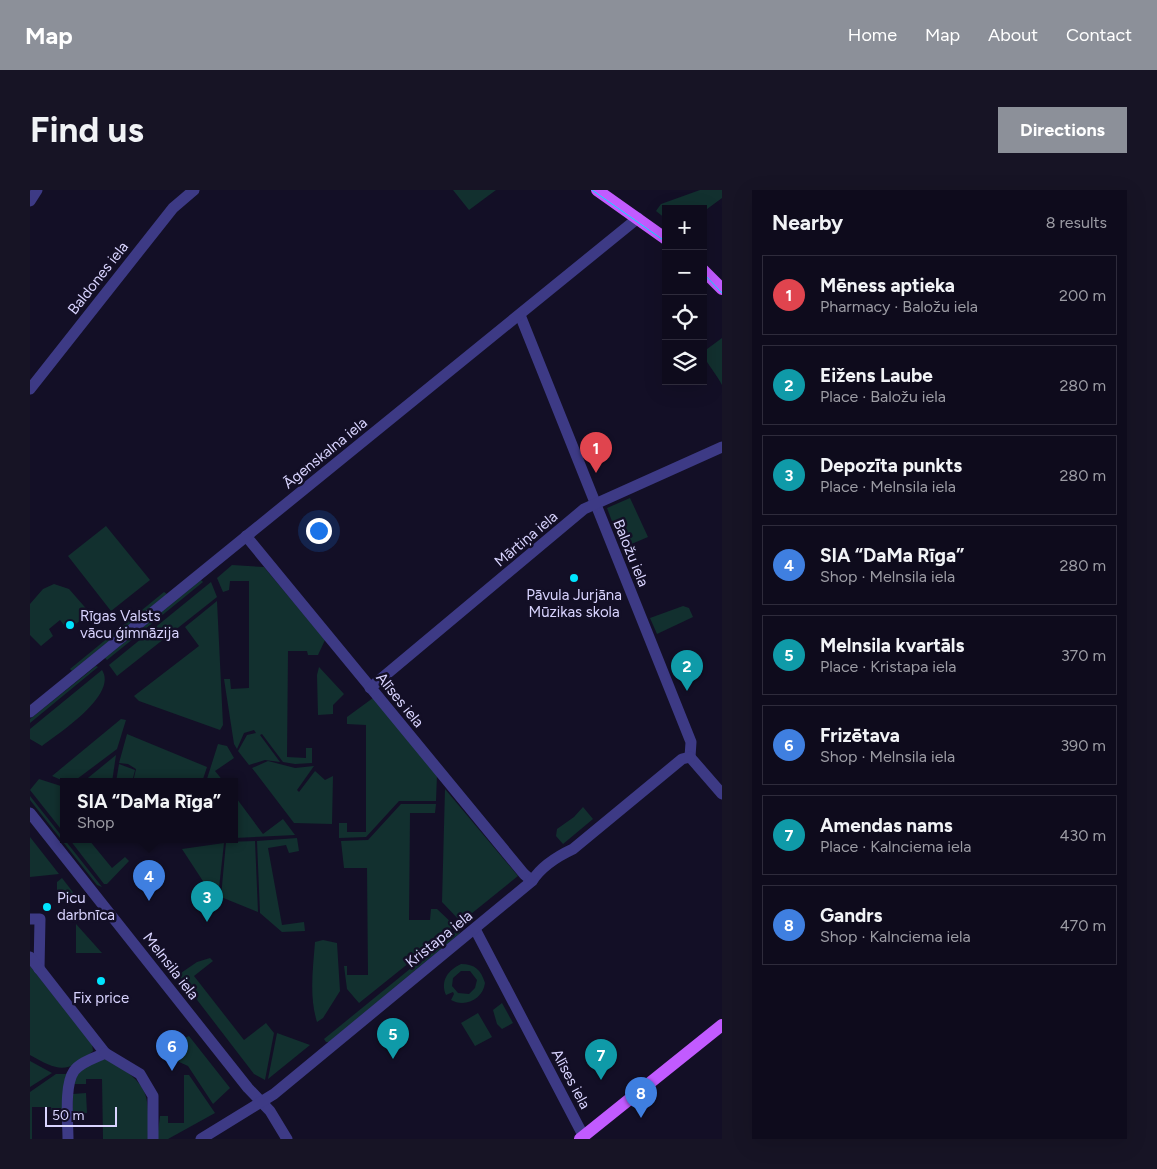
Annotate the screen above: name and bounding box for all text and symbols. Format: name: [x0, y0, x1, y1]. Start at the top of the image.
text: Map: [25, 21, 73, 50]
text: Home: [848, 24, 897, 46]
text: Map: [925, 24, 960, 46]
text: About: [988, 24, 1038, 46]
text: Contact: [1066, 24, 1132, 46]
button: Directions: [998, 107, 1127, 153]
text: Find us: [30, 109, 144, 151]
map controls: [662, 205, 707, 385]
button: +: [662, 205, 707, 250]
text: Nearby: [772, 210, 843, 235]
text: 8 results: [1046, 213, 1107, 232]
street label: Baldones iela: [64, 238, 132, 318]
button: −: [662, 250, 707, 295]
text: Mēness aptieka: [820, 274, 955, 297]
text: 1: [786, 286, 792, 305]
text: 200 m: [1059, 286, 1106, 305]
button: locate: [662, 295, 707, 340]
text: Pharmacy · Baložu iela: [820, 297, 978, 316]
button: layers: [662, 340, 707, 385]
text: Eižens Laube: [820, 364, 933, 387]
text: 2: [784, 376, 794, 395]
text: 280 m: [1059, 376, 1106, 395]
text: Place · Baložu iela: [820, 387, 946, 406]
street label: Āgenskalna iela: [279, 414, 371, 492]
pin: 1: [580, 432, 612, 473]
text: Depozīta punkts: [820, 454, 962, 477]
text: 3: [785, 466, 793, 485]
text: 280 m: [1059, 466, 1106, 485]
text: Place · Melnsila iela: [820, 477, 956, 496]
street label: Mārtiņa iela: [491, 507, 561, 571]
street label: Baložu iela: [609, 517, 653, 589]
your location: [306, 518, 332, 544]
text: SIA “DaMa Rīga”: [820, 544, 964, 567]
text: 4: [784, 556, 794, 575]
text: 280 m: [1059, 556, 1106, 575]
text: Shop · Melnsila iela: [820, 567, 955, 586]
marker: Pāvula Jurjāna Mūzikas skola: [568, 572, 580, 584]
place label: Pāvula Jurjāna Mūzikas skola: [526, 586, 622, 621]
place label: Rīgas Valsts vācu ģimnāzija: [80, 607, 179, 642]
marker: Rīgas Valsts vācu ģimnāzija: [64, 619, 76, 631]
text: Melnsila kvartāls: [820, 634, 964, 657]
text: 5: [784, 646, 794, 665]
text: 370 m: [1061, 646, 1106, 665]
pin: 2: [671, 650, 703, 691]
text: Place · Kristapa iela: [820, 657, 956, 676]
street label: Alīses iela: [372, 669, 428, 731]
text: Frizētava: [820, 724, 900, 747]
text: 6: [784, 736, 794, 755]
text: 390 m: [1060, 736, 1106, 755]
text: Shop · Melnsila iela: [820, 747, 955, 766]
popup: [60, 778, 238, 843]
text: SIA “DaMa Rīga”: [77, 790, 221, 813]
text: Shop: [77, 813, 114, 832]
text: Amendas nams: [820, 814, 953, 837]
text: 7: [785, 826, 793, 845]
text: 430 m: [1060, 826, 1106, 845]
text: Place · Kalnciema iela: [820, 837, 972, 856]
pin: 4: [133, 860, 165, 901]
pin: 3: [191, 881, 223, 922]
place label: Picu darbnīca: [57, 889, 115, 924]
marker: Picu darbnīca: [41, 901, 53, 913]
text: Gandrs: [820, 904, 882, 927]
street label: Kristapa iela: [402, 907, 476, 971]
text: 8: [784, 916, 794, 935]
text: 470 m: [1060, 916, 1106, 935]
text: Shop · Kalnciema iela: [820, 927, 971, 946]
street label: Melnsila iela: [139, 929, 203, 1003]
marker: Fix price: [95, 975, 107, 987]
place label: Fix price: [73, 989, 129, 1007]
pin: 5: [377, 1018, 409, 1059]
pin: 6: [156, 1030, 188, 1071]
pin: 7: [585, 1039, 617, 1080]
street label: Alīses iela: [548, 1046, 594, 1112]
pin: 8: [625, 1077, 657, 1118]
scale bar: [45, 1104, 118, 1127]
text: 50 m: [52, 1107, 84, 1124]

